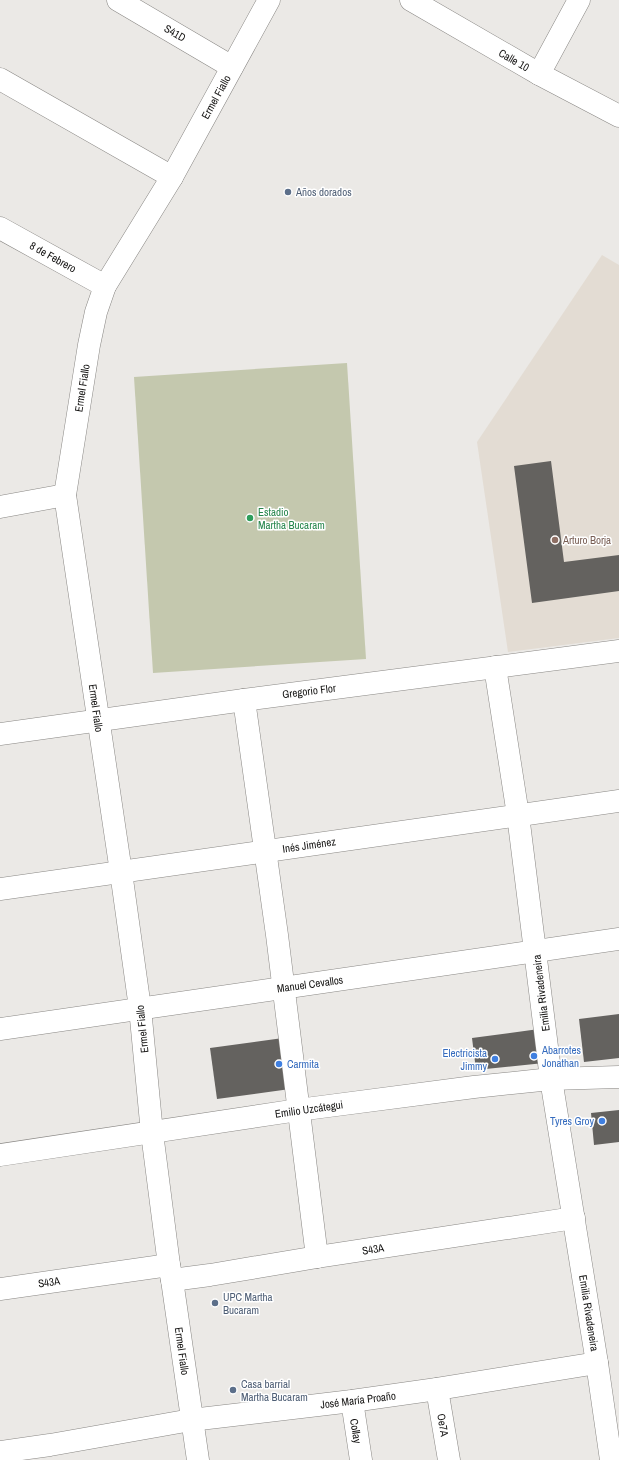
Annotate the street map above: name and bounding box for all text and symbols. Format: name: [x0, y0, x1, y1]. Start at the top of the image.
street label: S41D: [162, 21, 188, 45]
street label: Calle 10: [496, 46, 532, 74]
street label: Ermel Fiallo: [198, 73, 234, 121]
place label: Años dorados: [295, 185, 352, 199]
marker: Años dorados: [283, 187, 293, 197]
street label: 8 de Febrero: [27, 238, 79, 276]
street label: Ermel Fiallo: [71, 363, 93, 413]
place label: Estadio Martha Bucaram: [258, 505, 325, 532]
marker: Estadio Martha Bucaram: [245, 513, 255, 523]
place label: Arturo Borja: [562, 533, 611, 547]
marker: Arturo Borja: [550, 535, 560, 545]
street label: Gregorio Flor: [282, 681, 336, 701]
street label: Ermel Fiallo: [86, 683, 106, 733]
street label: Inés Jiménez: [281, 834, 337, 856]
street label: Emilia Rivadeneira: [529, 954, 553, 1032]
street label: Manuel Cevallos: [276, 972, 344, 996]
street label: Ermel Fiallo: [133, 1004, 151, 1054]
place label: Abarrotes Jonathan: [541, 1043, 582, 1070]
place label: Electricista Jimmy: [442, 1046, 487, 1073]
marker: Abarrotes Jonathan: [529, 1051, 539, 1061]
marker: Electricista Jimmy: [490, 1054, 500, 1064]
place label: Carmita: [287, 1057, 319, 1071]
marker: Carmita: [274, 1059, 284, 1069]
street label: Emilio Uzcátegui: [274, 1097, 344, 1121]
place label: Tyres Groy: [550, 1114, 594, 1128]
marker: Tyres Groy: [597, 1116, 607, 1126]
street label: S43A: [361, 1240, 386, 1258]
street label: S43A: [37, 1273, 62, 1290]
street label: Emilia Rivadeneira: [576, 1274, 602, 1352]
place label: UPC Martha Bucaram: [223, 1290, 273, 1317]
marker: UPC Martha Bucaram: [210, 1298, 220, 1308]
street label: Ermel Fiallo: [172, 1326, 192, 1376]
place label: Casa barrial Martha Bucaram: [241, 1377, 308, 1404]
marker: Casa barrial Martha Bucaram: [228, 1385, 238, 1395]
street label: José María Proaño: [319, 1388, 397, 1412]
street label: Oe7A: [434, 1413, 452, 1438]
street label: Collay: [347, 1418, 365, 1445]

